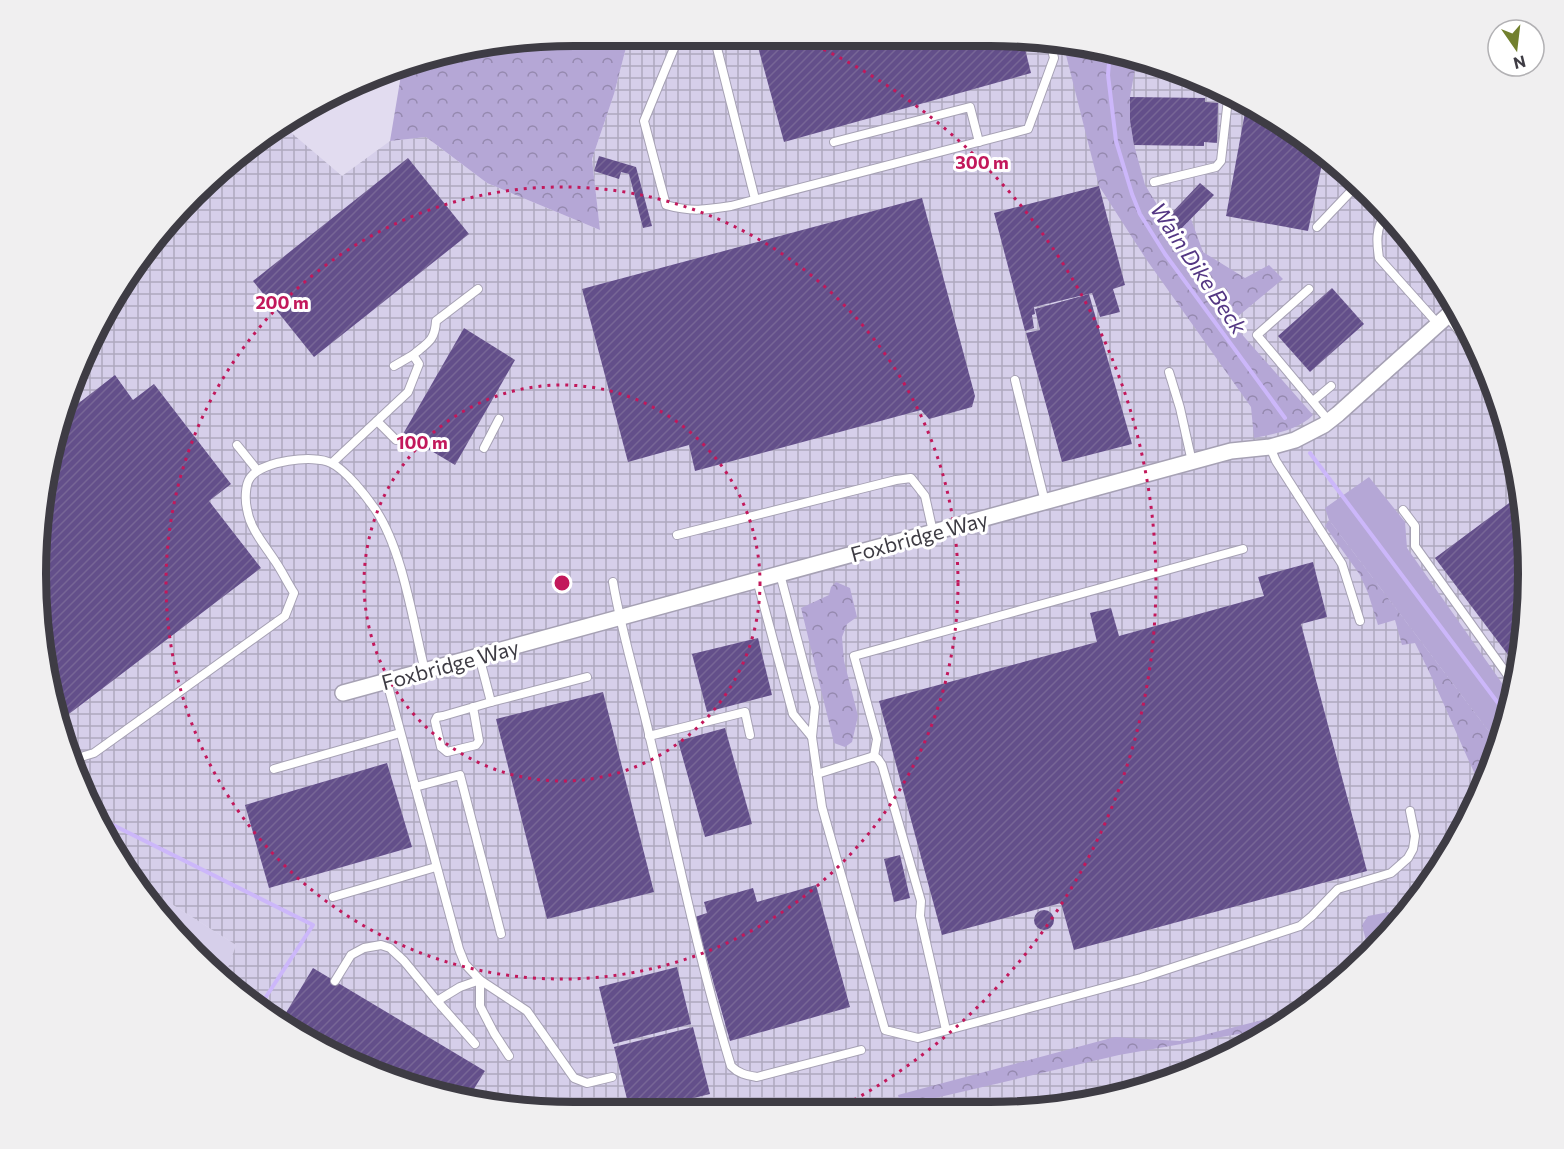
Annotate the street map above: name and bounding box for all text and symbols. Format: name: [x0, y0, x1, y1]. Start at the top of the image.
north arrow: [1486, 18, 1546, 78]
text: N: [1512, 52, 1528, 74]
text: 300 m: [955, 151, 1009, 173]
water label: Wain Dike Beck: [1145, 197, 1254, 340]
text: 200 m: [255, 291, 309, 313]
text: 100 m: [396, 431, 448, 453]
street label: Foxbridge Way: [847, 506, 991, 566]
centre of rings: [552, 573, 572, 593]
street label: Foxbridge Way: [378, 634, 522, 694]

